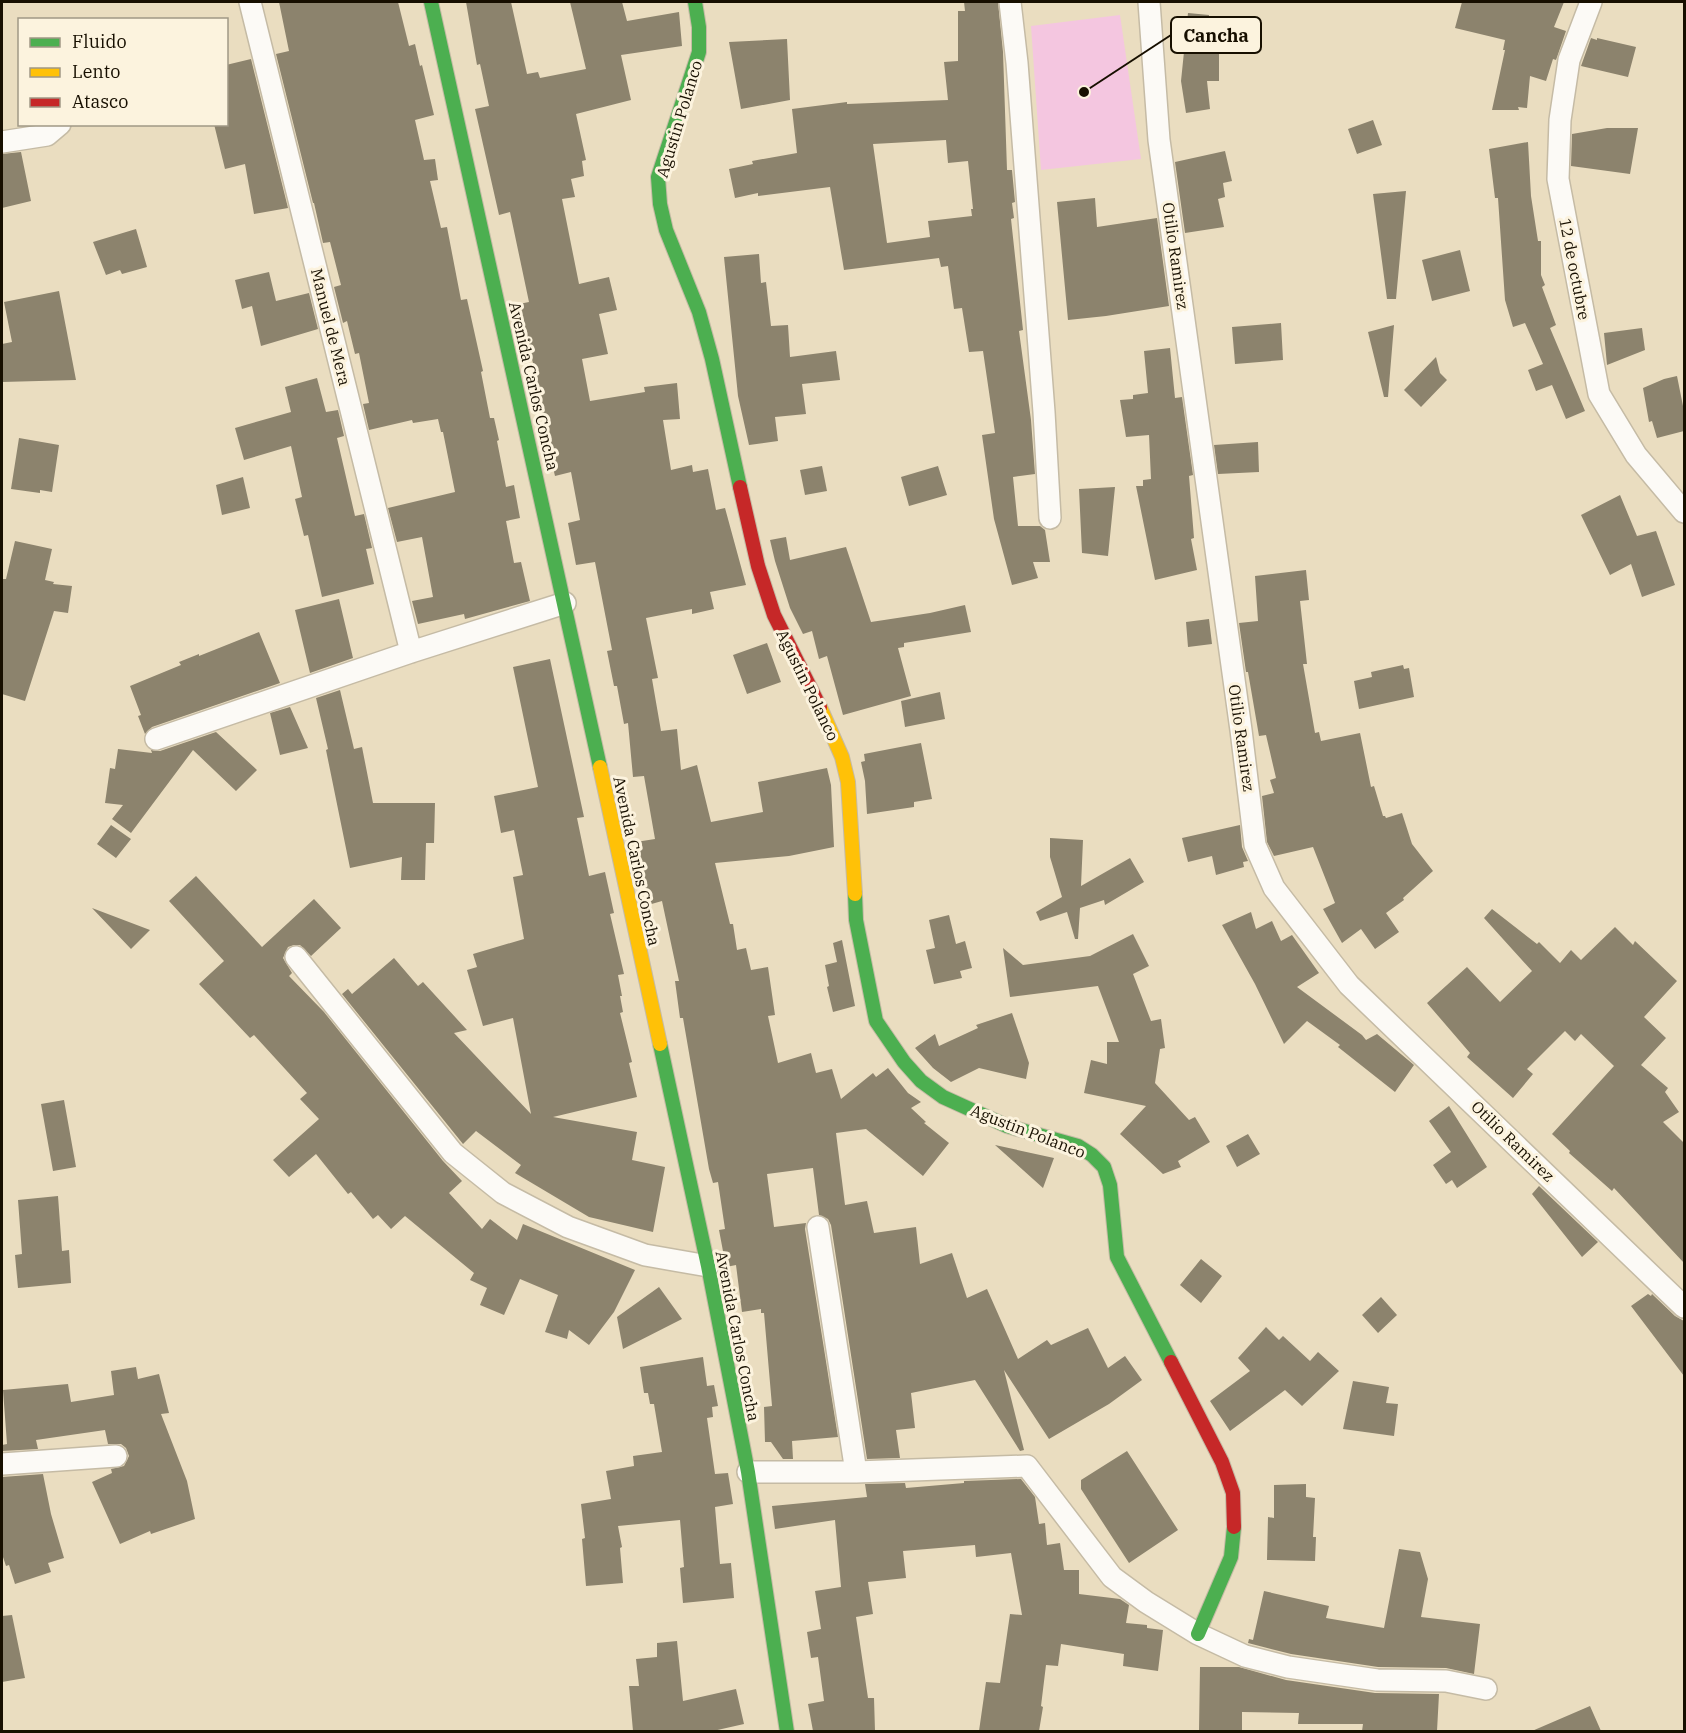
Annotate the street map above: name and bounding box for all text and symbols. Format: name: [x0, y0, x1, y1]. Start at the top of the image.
callout: Cancha: [1171, 17, 1261, 53]
legend: [18, 18, 228, 126]
text: Cancha: [1183, 24, 1249, 47]
text: Fluido: [72, 30, 127, 53]
street label: Agustin Polanco: [652, 58, 706, 180]
text: Lento: [72, 60, 120, 83]
text: Atasco: [72, 90, 128, 113]
street label: Otilio Ramirez: [1159, 201, 1193, 311]
street label: 12 de octubre: [1555, 216, 1595, 322]
street label: Manuel de Mera: [307, 266, 355, 388]
street label: Avenida Carlos Concha: [505, 300, 563, 473]
street label: Agustin Polanco: [772, 626, 844, 744]
street label: Otilio Ramirez: [1225, 683, 1259, 793]
street label: Avenida Carlos Concha: [609, 774, 665, 948]
street label: Otilio Ramirez: [1467, 1096, 1559, 1186]
street label: Agustin Polanco: [968, 1100, 1088, 1162]
street label: Avenida Carlos Concha: [712, 1249, 764, 1423]

